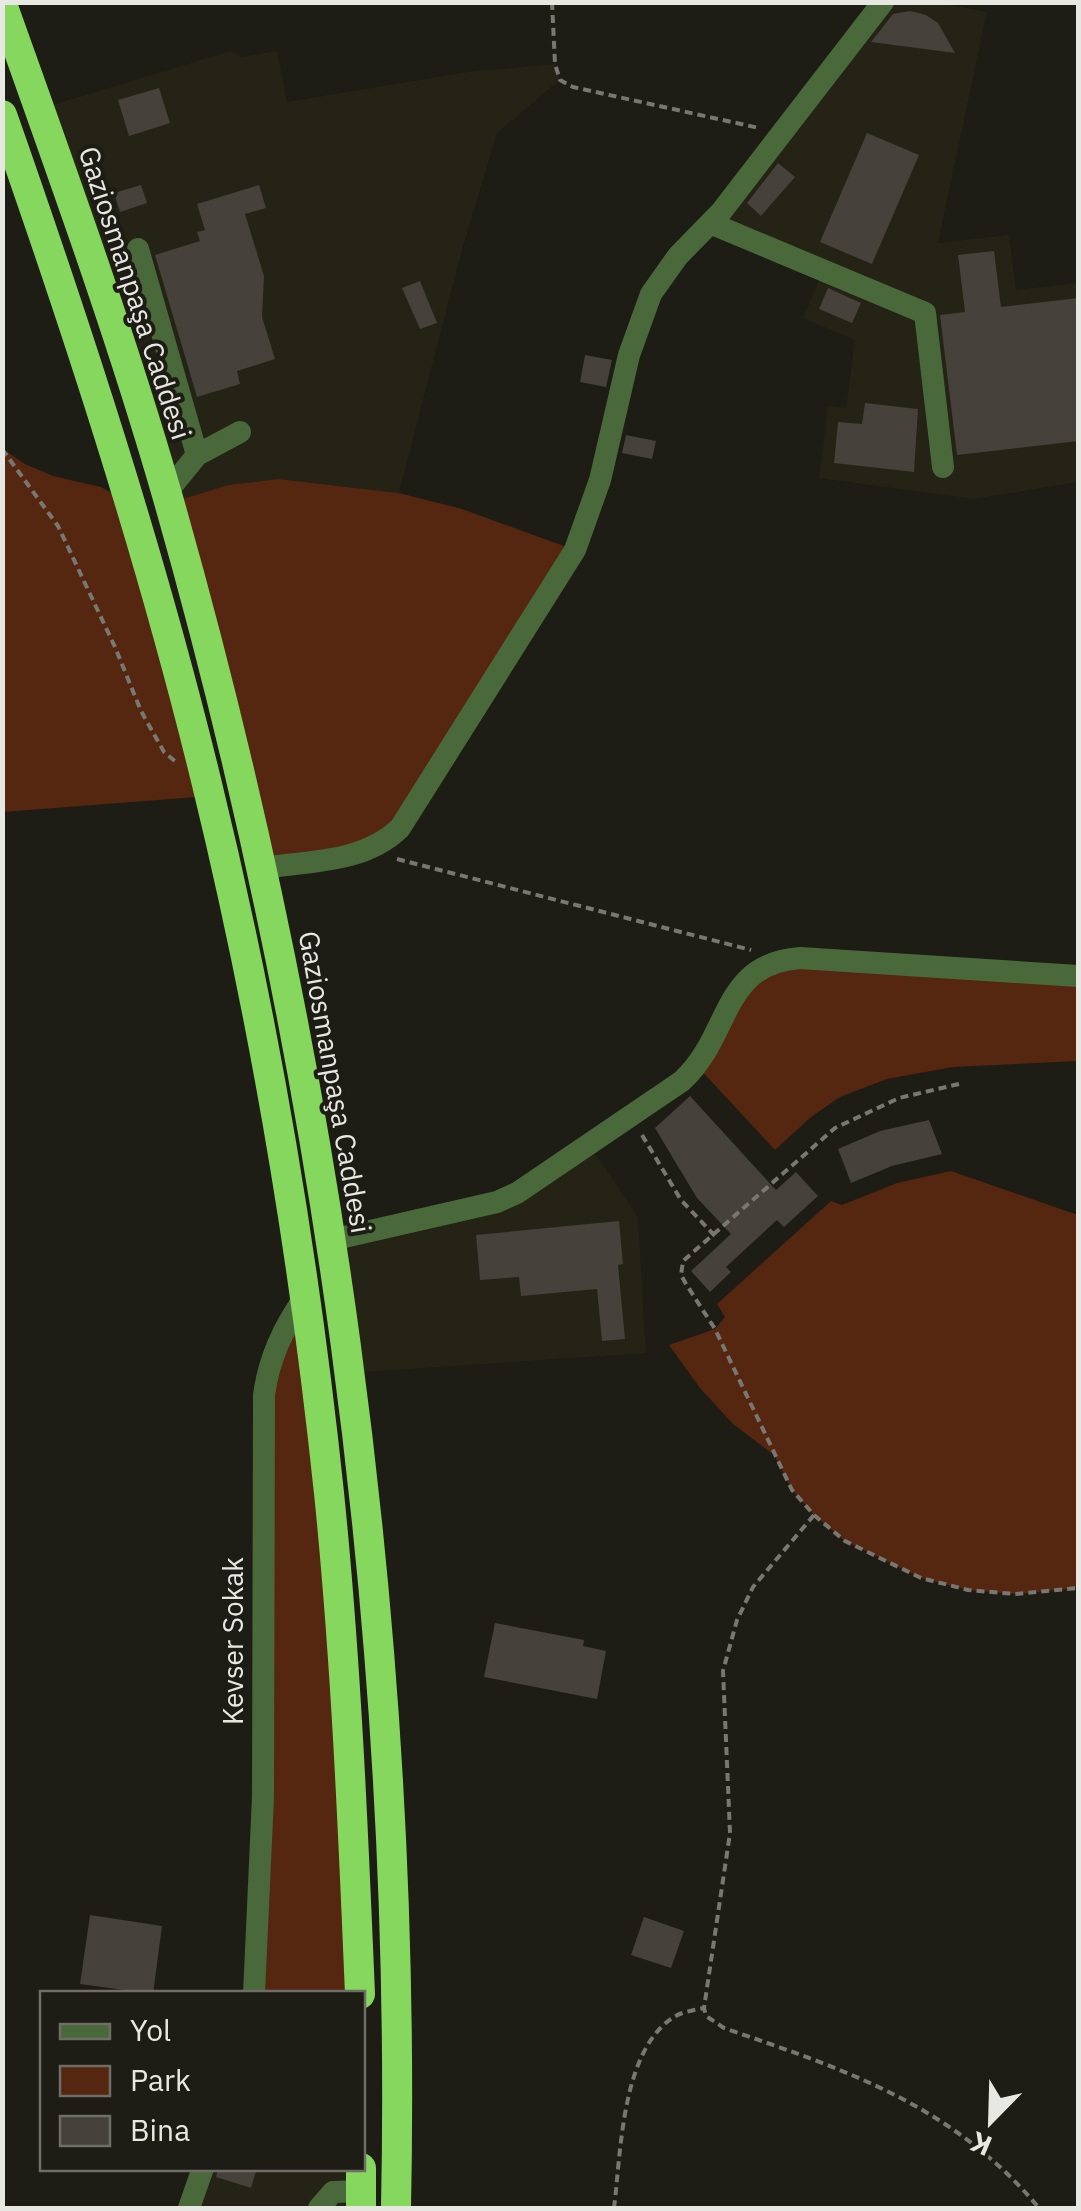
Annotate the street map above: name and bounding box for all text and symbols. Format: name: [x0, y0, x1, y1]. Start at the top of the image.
street label: Gaziosmanpaşa Caddesi: [71, 141, 200, 444]
street label: Gaziosmanpaşa Caddesi: [291, 928, 380, 1236]
street label: Kevser Sokak: [214, 1557, 251, 1725]
legend: [40, 1991, 365, 2171]
text: Yol: [130, 2010, 171, 2049]
text: Park: [130, 2060, 191, 2099]
north arrow: [941, 2071, 1041, 2171]
text: Bina: [130, 2110, 190, 2149]
text: K: [964, 2123, 997, 2165]

